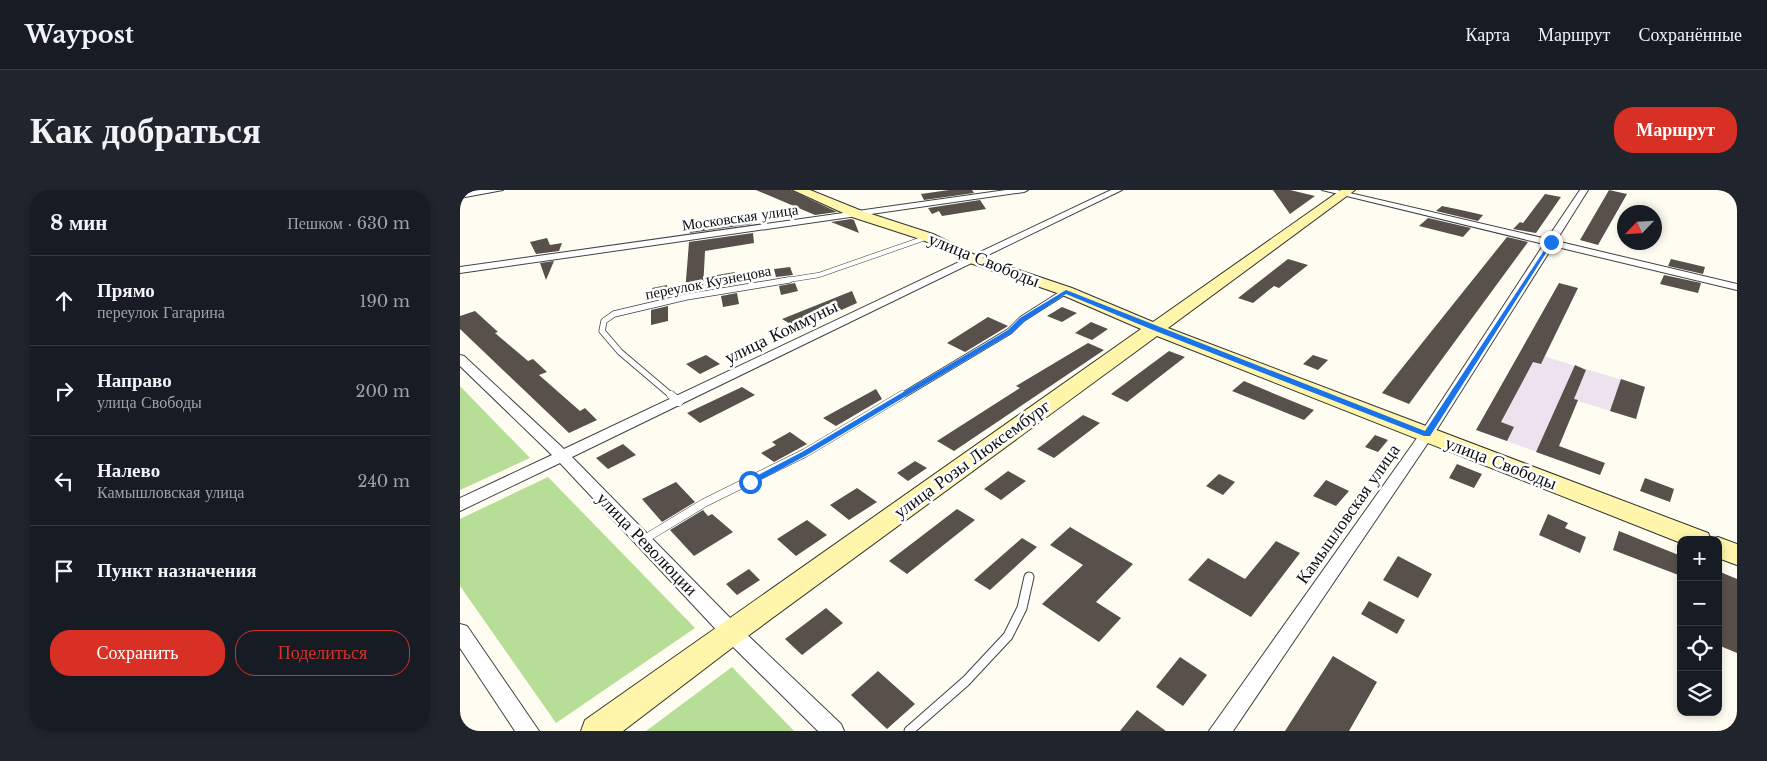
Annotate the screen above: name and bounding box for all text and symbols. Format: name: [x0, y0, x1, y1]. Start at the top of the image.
text: Waypost: [25, 20, 134, 49]
text: Карта: [1465, 24, 1510, 46]
text: Маршрут: [1538, 24, 1610, 46]
text: Сохранённые: [1638, 24, 1742, 46]
button: Маршрут: [1614, 107, 1737, 153]
text: Как добраться: [30, 109, 261, 152]
street label: Московская улица: [681, 199, 800, 235]
north arrow: [1617, 205, 1662, 250]
text: 8 мин: [50, 210, 107, 236]
text: Пешком · 630 m: [287, 213, 410, 233]
street label: улица Свободы: [925, 228, 1043, 292]
route end: [1540, 231, 1563, 254]
street label: переулок Кузнецова: [643, 260, 773, 304]
text: Прямо: [97, 279, 155, 302]
icon: ahead: [50, 287, 78, 315]
text: 190 m: [359, 291, 410, 311]
street label: улица Коммуны: [721, 295, 841, 369]
text: переулок Гагарина: [97, 302, 225, 322]
text: Направо: [97, 369, 172, 392]
icon: right: [50, 377, 78, 405]
text: 200 m: [356, 381, 410, 401]
text: улица Свободы: [97, 392, 202, 412]
street label: улица Розы Люксембург: [890, 395, 1054, 523]
street label: улица Свободы: [1442, 432, 1560, 494]
street label: Камышловская улица: [1291, 440, 1405, 588]
text: Налево: [97, 459, 160, 482]
icon: left: [50, 467, 78, 495]
text: 240 m: [358, 471, 410, 491]
route start: [739, 471, 762, 494]
text: Камышловская улица: [97, 482, 244, 502]
street label: улица Революции: [592, 487, 702, 601]
map controls: [1677, 536, 1722, 716]
button: +: [1677, 536, 1722, 581]
icon: arrive: [50, 557, 78, 585]
text: Пункт назначения: [97, 559, 257, 582]
button: −: [1677, 581, 1722, 626]
button: locate: [1677, 626, 1722, 671]
button: Сохранить: [50, 630, 225, 676]
button: Поделиться: [235, 630, 410, 676]
button: layers: [1677, 671, 1722, 716]

